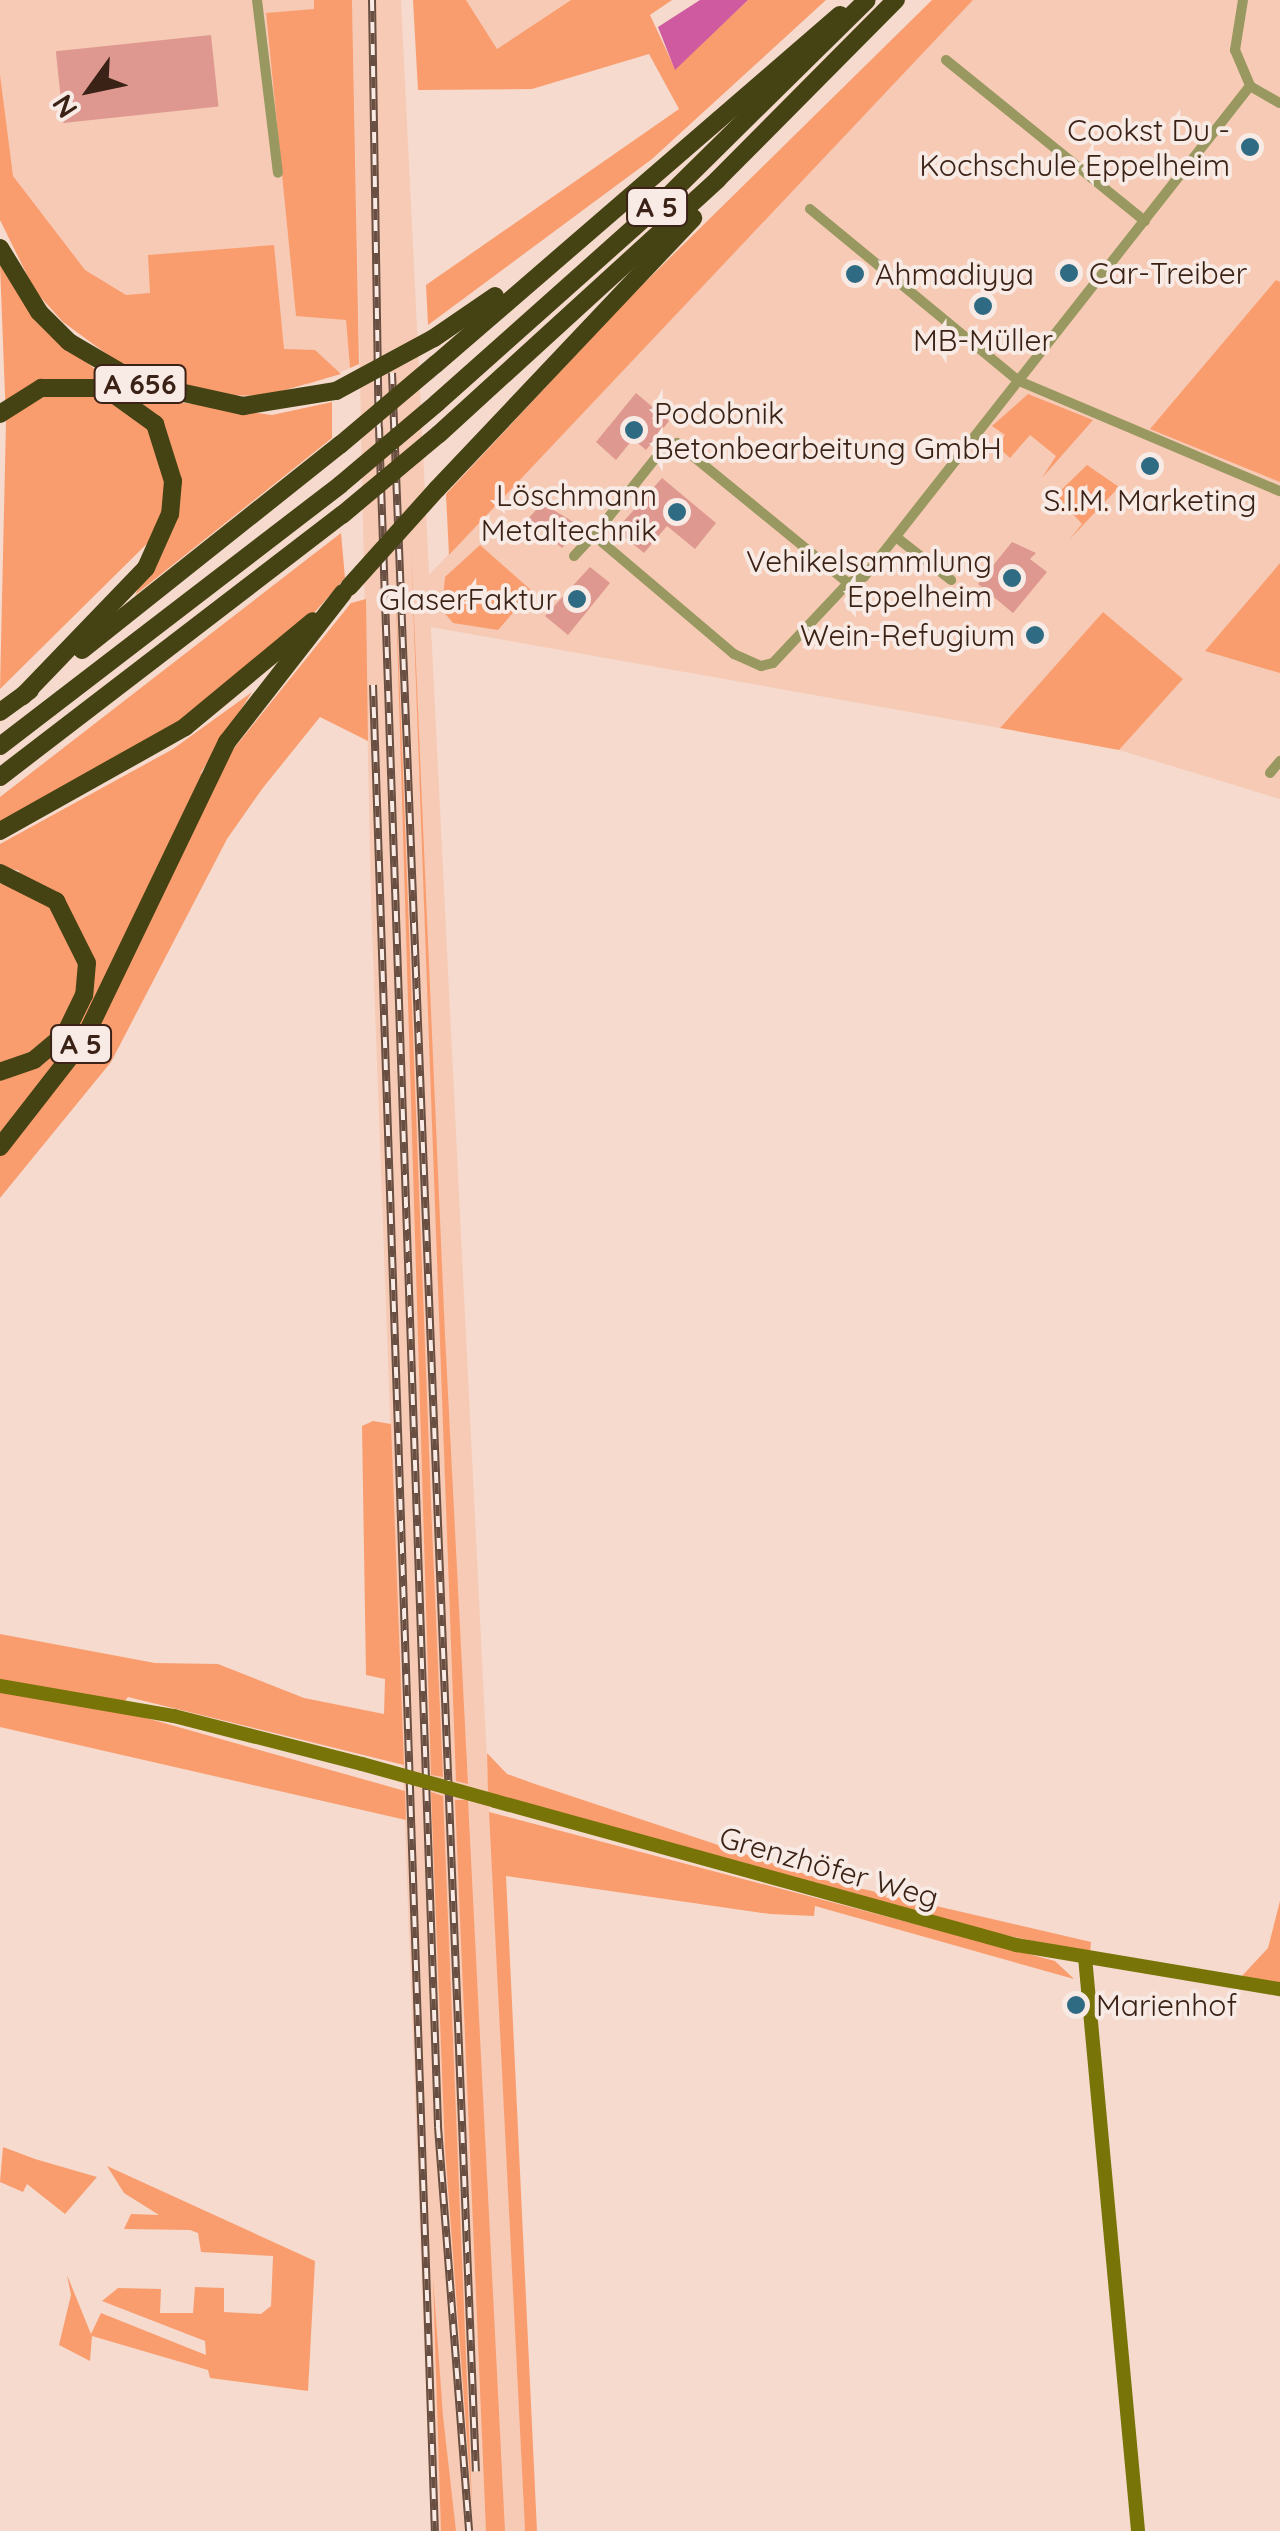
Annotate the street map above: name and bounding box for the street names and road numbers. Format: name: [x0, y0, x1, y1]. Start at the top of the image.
road number: A 5: [624, 184, 690, 230]
road number: A 656: [92, 361, 188, 407]
road number: A 5: [48, 1021, 114, 1067]
street label: Grenzhöfer Weg: [715, 1819, 943, 1915]

